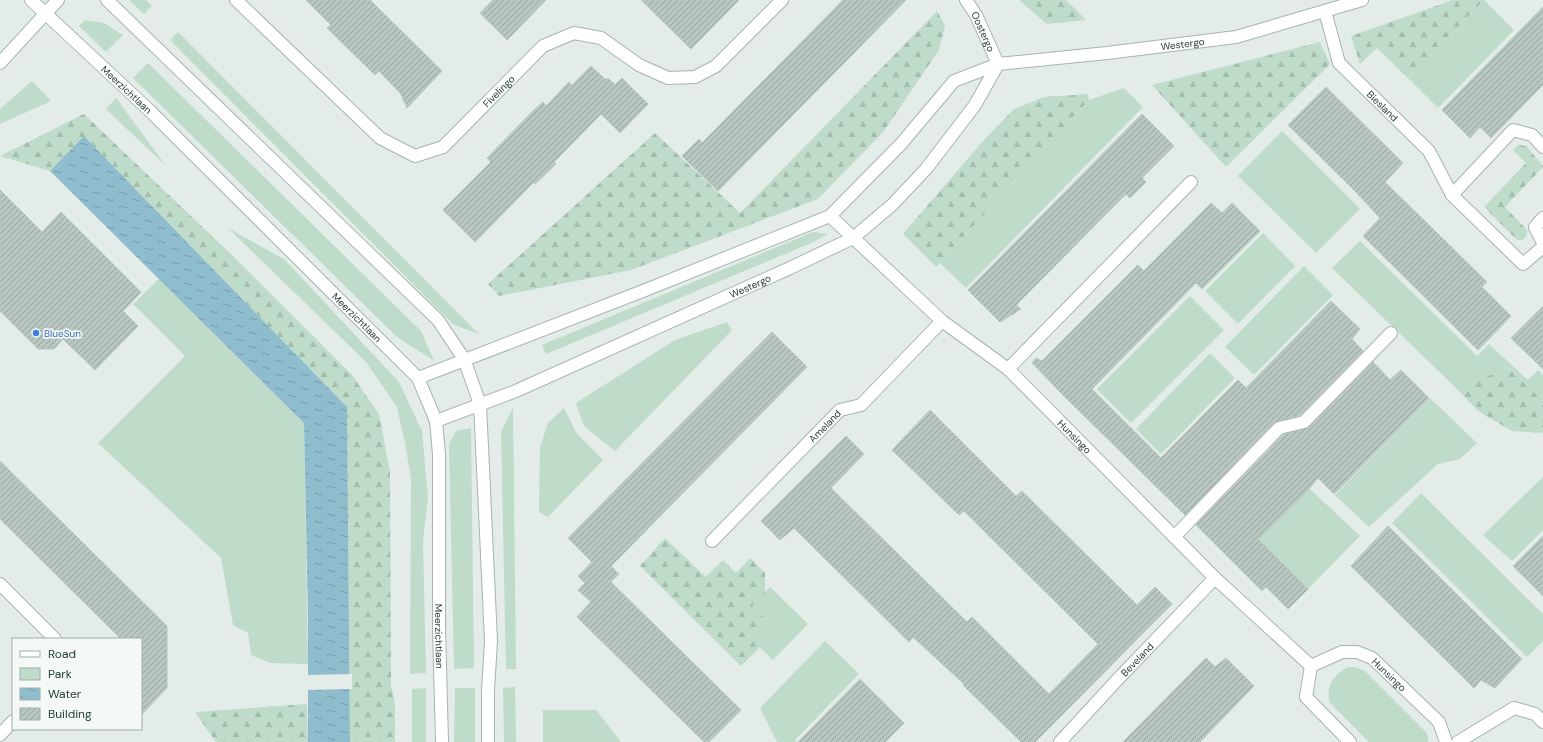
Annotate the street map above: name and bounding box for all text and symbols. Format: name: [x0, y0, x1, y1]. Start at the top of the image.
street label: Oostergo: [969, 9, 998, 54]
street label: Westergo: [1160, 34, 1205, 53]
street label: Meerzichtlaan: [99, 63, 155, 116]
street label: Fivelingo: [480, 72, 517, 110]
street label: Biesland: [1364, 88, 1401, 124]
street label: Westergo: [727, 271, 773, 301]
street label: Meerzichtlaan: [330, 290, 385, 345]
place label: BlueSun: [44, 327, 81, 340]
marker: BlueSun: [31, 328, 41, 338]
street label: Ameland: [806, 407, 843, 445]
street label: Hunsingo: [1055, 417, 1094, 456]
street label: Meerzichtlaan: [432, 604, 447, 669]
legend: [12, 638, 142, 730]
street label: Beveland: [1118, 640, 1156, 679]
text: Road: [48, 646, 76, 662]
street label: Hunsingo: [1369, 655, 1409, 694]
text: Park: [48, 666, 72, 682]
text: Water: [48, 686, 82, 702]
text: Building: [48, 706, 92, 722]

